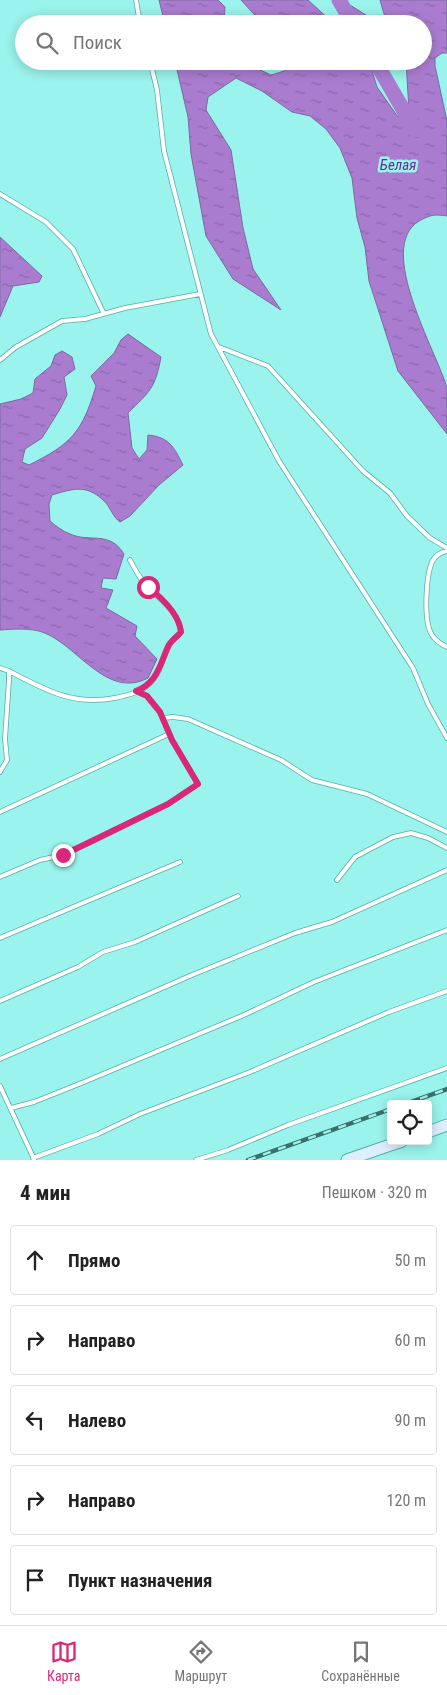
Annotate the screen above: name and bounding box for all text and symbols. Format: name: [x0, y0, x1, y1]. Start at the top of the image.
search box: [15, 15, 432, 70]
icon: search: [33, 29, 61, 57]
text: Поиск: [73, 31, 122, 54]
water label: Белая: [380, 156, 416, 174]
route start: [137, 576, 160, 599]
route end: [52, 844, 75, 867]
map controls: [387, 1100, 432, 1145]
button: locate: [387, 1100, 432, 1145]
text: 4 мин: [20, 1181, 70, 1205]
text: Пешком · 320 m: [322, 1183, 427, 1202]
icon: ahead: [21, 1246, 49, 1274]
text: Прямо: [68, 1249, 121, 1272]
text: 50 m: [394, 1251, 426, 1270]
icon: right: [21, 1326, 49, 1354]
text: Направо: [68, 1329, 135, 1352]
text: 60 m: [394, 1331, 426, 1350]
icon: left: [21, 1406, 49, 1434]
text: Налево: [68, 1409, 126, 1432]
text: 90 m: [394, 1411, 426, 1430]
icon: right: [21, 1486, 49, 1514]
text: Направо: [68, 1489, 135, 1512]
text: 120 m: [387, 1491, 426, 1510]
icon: arrive: [21, 1566, 49, 1594]
text: Пункт назначения: [68, 1569, 212, 1592]
tab: Карта: [47, 1638, 81, 1684]
tab: Маршрут: [175, 1638, 227, 1684]
tab: Сохранённые: [321, 1638, 400, 1684]

